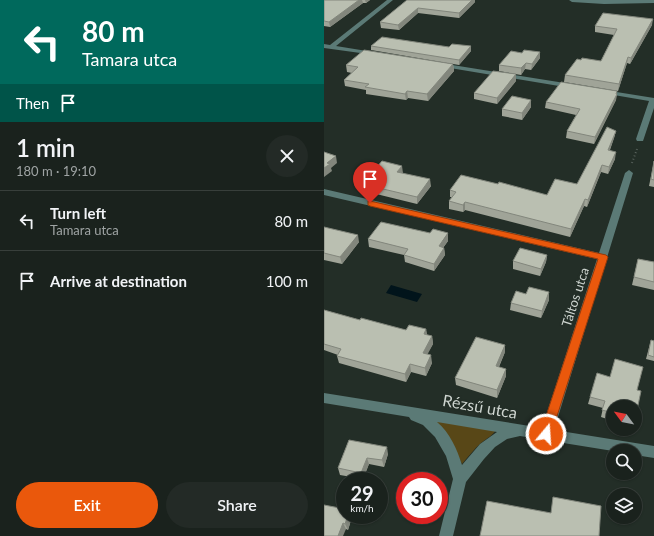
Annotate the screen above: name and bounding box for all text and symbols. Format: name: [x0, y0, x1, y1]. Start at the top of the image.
text: 80 m: [82, 14, 145, 48]
icon: left: [16, 16, 68, 68]
text: Tamara utca: [82, 48, 177, 70]
icon: arrive: [57, 92, 79, 114]
text: Then: [16, 94, 49, 112]
text: 1 min: [16, 133, 75, 162]
button: close: [266, 135, 308, 177]
pin: [353, 162, 387, 203]
text: 180 m · 19:10: [16, 163, 96, 179]
icon: arrive: [359, 168, 381, 190]
text: Turn left: [50, 204, 106, 222]
icon: left: [16, 210, 38, 232]
text: 80 m: [274, 212, 308, 230]
text: Tamara utca: [50, 222, 119, 238]
street label: Táltos utca: [558, 265, 592, 329]
icon: arrive: [16, 270, 38, 292]
text: Arrive at destination: [50, 272, 187, 290]
text: 100 m: [266, 272, 308, 290]
street label: Rézsű utca: [441, 390, 519, 422]
north arrow: [606, 400, 642, 436]
map controls: [606, 400, 642, 524]
position arrow: [525, 413, 567, 455]
button: search: [606, 444, 642, 480]
speed limit sign: 30: [396, 472, 448, 524]
text: 29: [350, 481, 374, 505]
button: Exit: [16, 482, 158, 528]
button: Share: [166, 482, 308, 528]
button: layers: [606, 488, 642, 524]
text: km/h: [350, 502, 374, 514]

